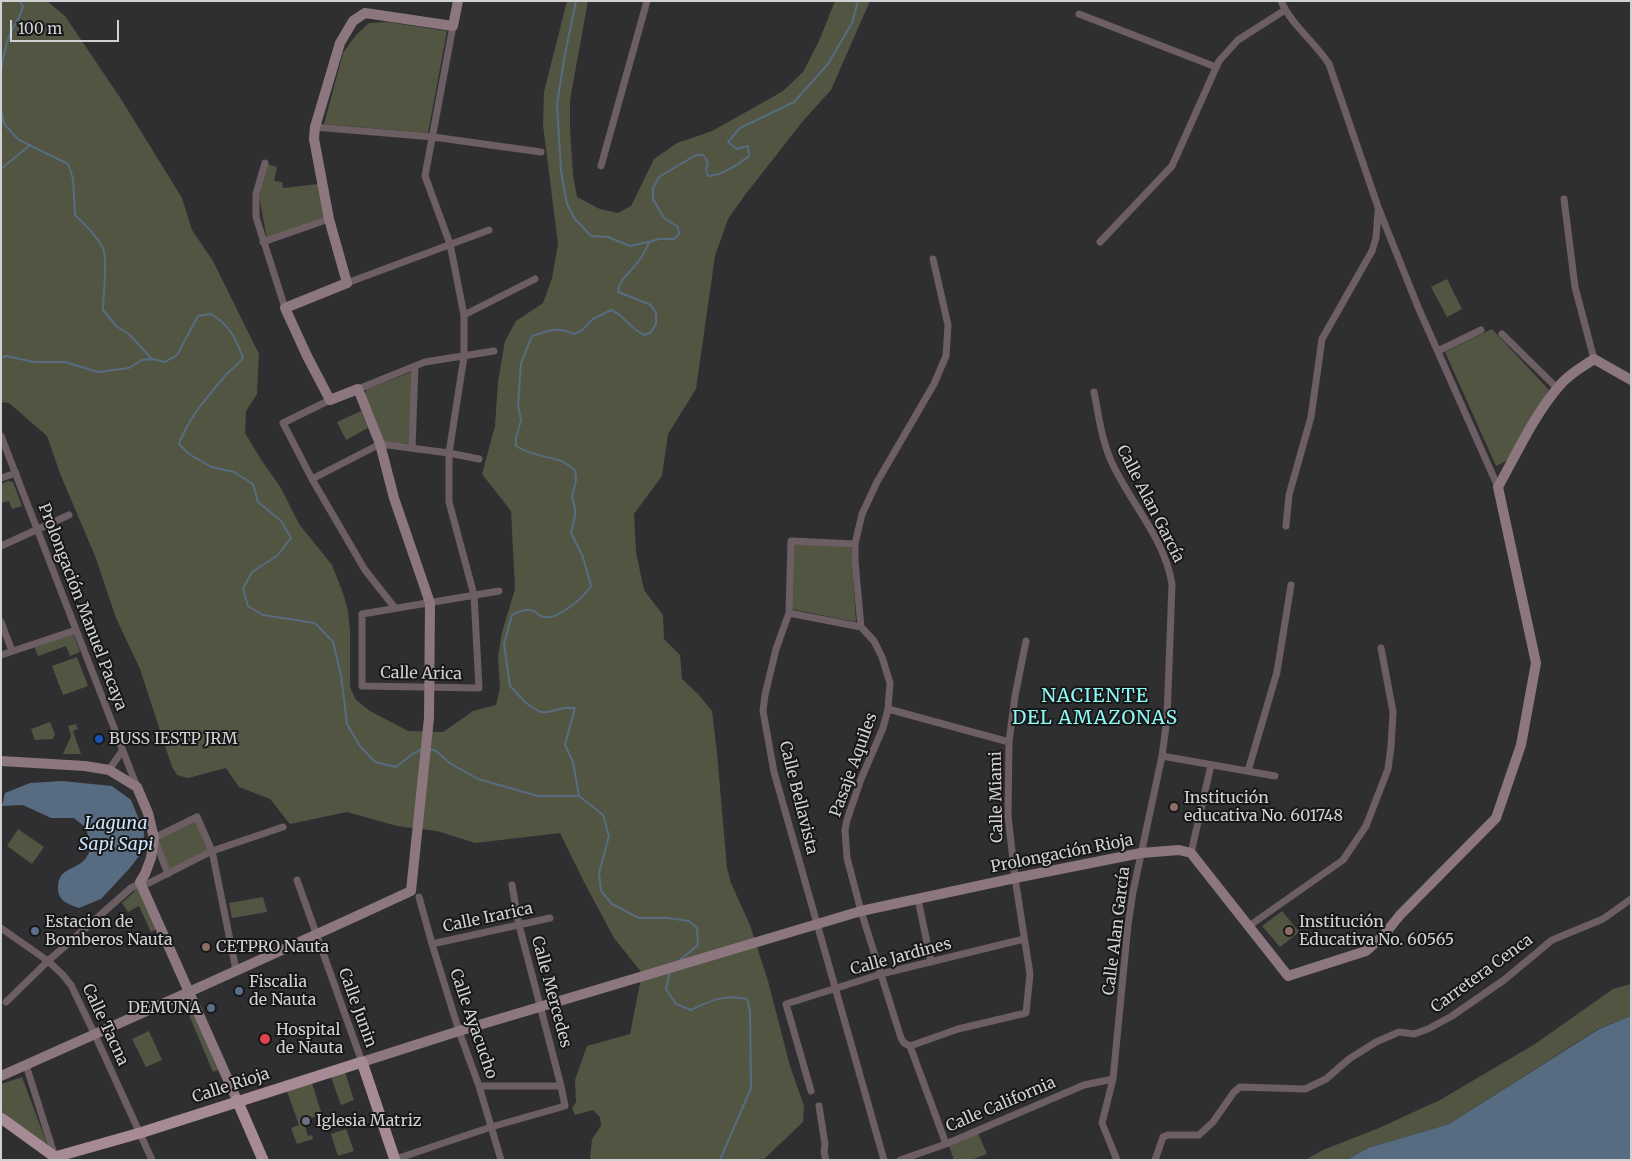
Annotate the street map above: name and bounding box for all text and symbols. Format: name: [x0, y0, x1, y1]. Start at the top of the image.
scale bar: [12, 10, 121, 42]
text: 100 m: [18, 19, 62, 38]
street label: Calle Alan García: [1112, 442, 1188, 566]
street label: Prolongación Manuel Pacaya: [34, 501, 130, 713]
street label: Calle Arica: [380, 664, 462, 684]
district label: NACIENTE DEL AMAZONAS: [1010, 686, 1180, 730]
street label: Pasaje Aquiles: [826, 710, 882, 820]
place label: BUSS IESTP JRM: [109, 729, 238, 749]
marker: BUSS IESTP JRM: [93, 733, 105, 745]
street label: Calle Bellavista: [775, 739, 821, 857]
street label: Calle Miami: [987, 751, 1007, 843]
place label: Institución educativa No. 601748: [1184, 788, 1343, 826]
marker: Institución educativa No. 601748: [1168, 801, 1180, 813]
water label: Laguna Sapi Sapi: [79, 813, 153, 856]
street label: Prolongación Rioja: [989, 831, 1135, 877]
street label: Calle Alan García: [1100, 866, 1134, 996]
street label: Calle Irarica: [441, 899, 535, 937]
place label: Estacion de Bomberos Nauta: [45, 912, 173, 950]
place label: Institución Educativa No. 60565: [1299, 912, 1454, 950]
marker: Estacion de Bomberos Nauta: [29, 925, 41, 937]
marker: Institución Educativa No. 60565: [1283, 925, 1295, 937]
street label: Carretera Cenca: [1427, 931, 1537, 1017]
street label: Calle Mercedes: [527, 934, 575, 1050]
street label: Calle Jardines: [848, 934, 954, 980]
place label: CETPRO Nauta: [216, 937, 329, 957]
marker: CETPRO Nauta: [200, 941, 212, 953]
street label: Calle Junin: [334, 966, 380, 1050]
street label: Calle Ayacucho: [445, 966, 501, 1082]
place label: Fiscalia de Nauta: [249, 972, 316, 1010]
street label: Calle Tacna: [78, 981, 132, 1069]
marker: Fiscalia de Nauta: [233, 985, 245, 997]
place label: DEMUNA: [128, 998, 201, 1018]
marker: DEMUNA: [205, 1002, 217, 1014]
place label: Hospital de Nauta: [276, 1020, 343, 1058]
marker: Hospital de Nauta: [258, 1032, 272, 1046]
street label: Calle Rioja: [190, 1064, 272, 1108]
street label: Calle California: [943, 1073, 1059, 1137]
place label: Iglesia Matriz: [316, 1111, 422, 1131]
marker: Iglesia Matriz: [300, 1115, 312, 1127]

